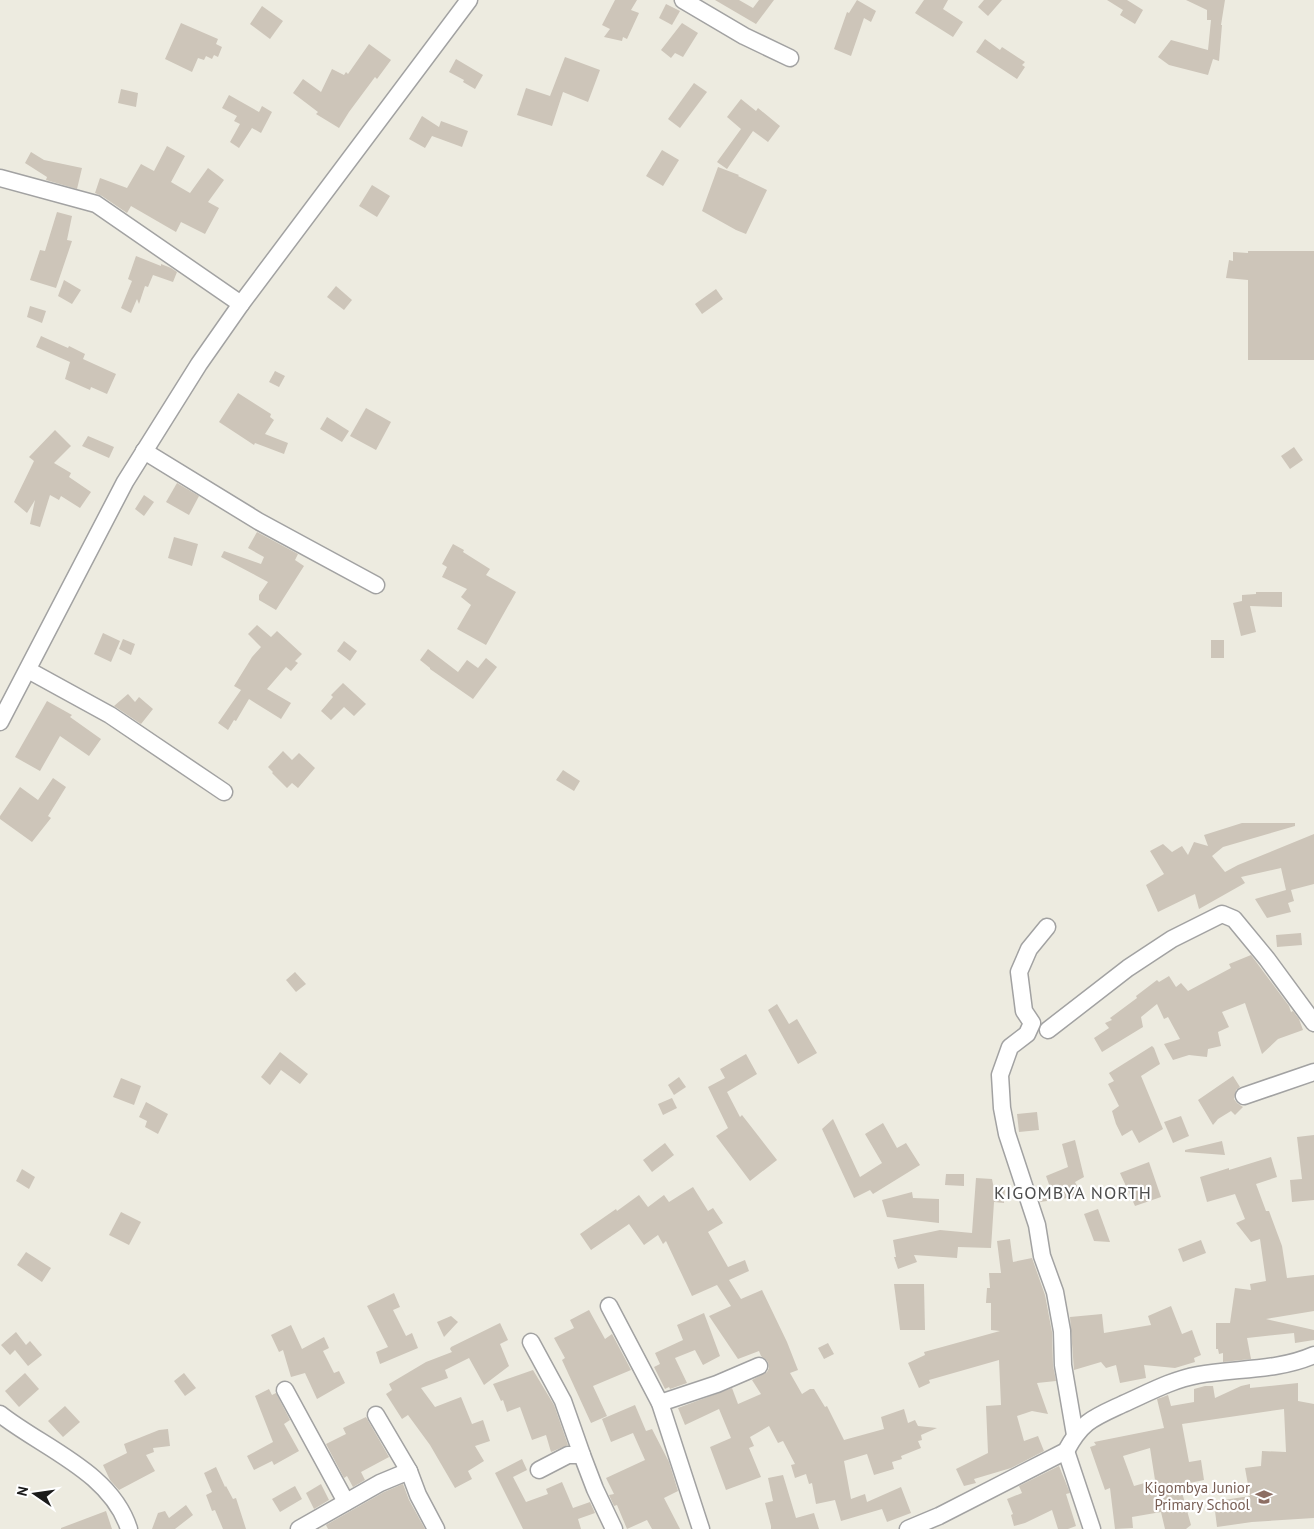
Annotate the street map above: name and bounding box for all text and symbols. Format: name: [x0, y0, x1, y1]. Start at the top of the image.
district label: KIGOMBYA NORTH: [994, 1181, 1152, 1204]
north arrow: [10, 1469, 60, 1519]
place label: Kigombya Junior Primary School: [1144, 1478, 1251, 1514]
text: N: [13, 1485, 32, 1498]
school or university icon: Kigombya Junior Primary School: [1254, 1487, 1274, 1507]

